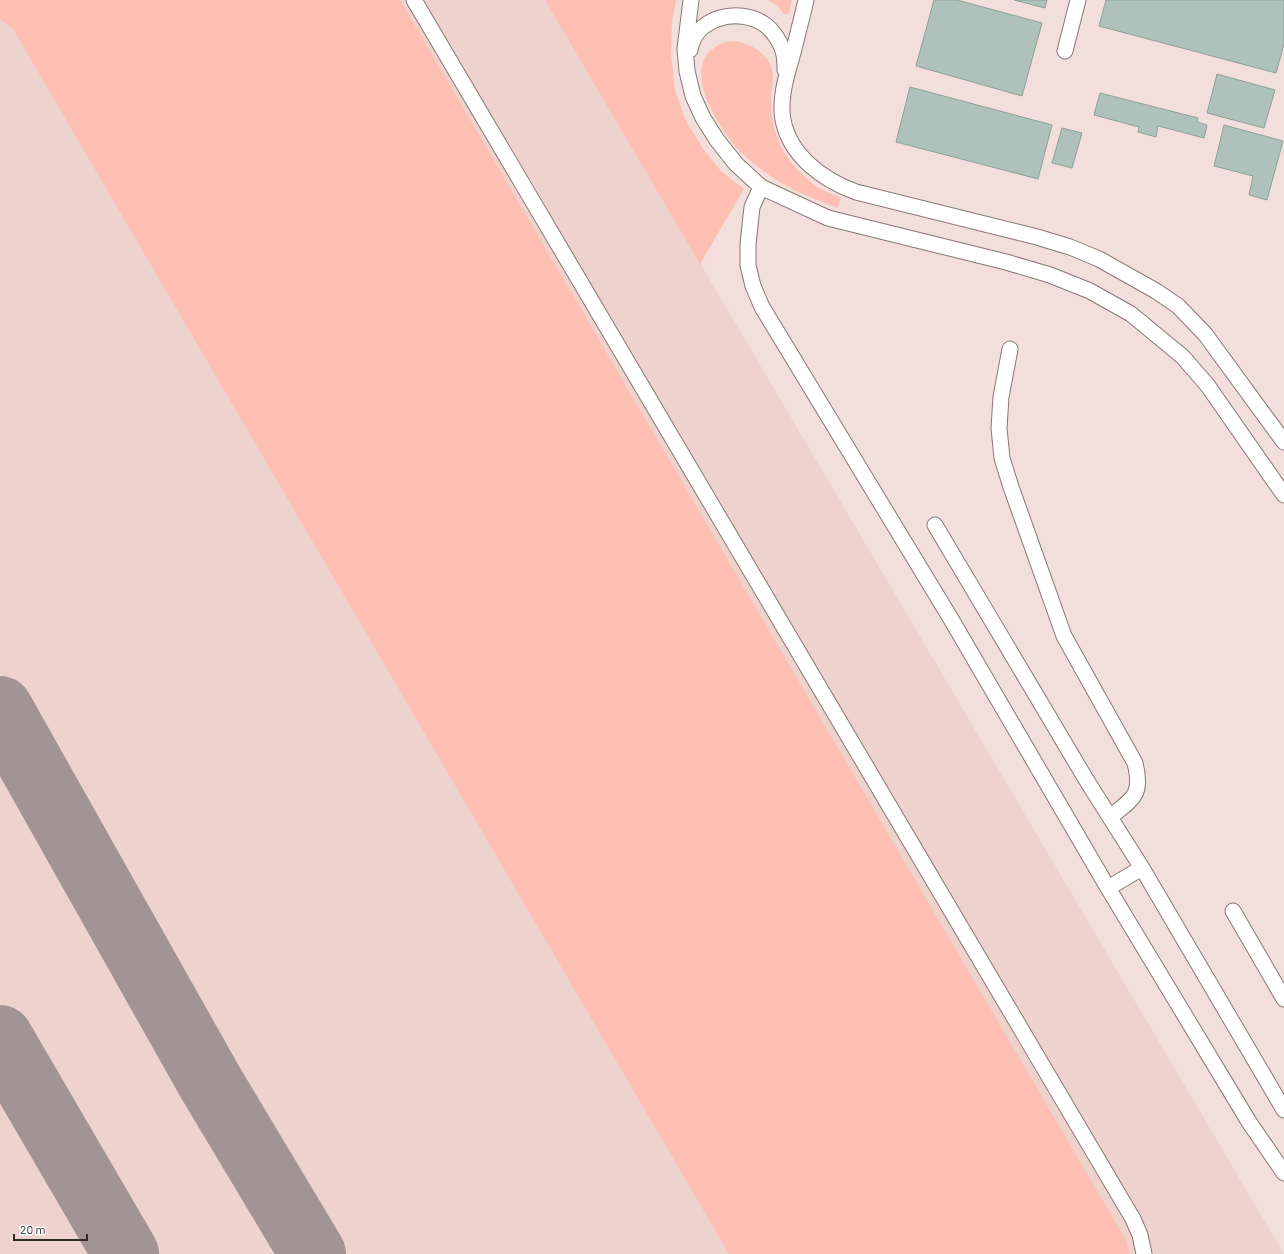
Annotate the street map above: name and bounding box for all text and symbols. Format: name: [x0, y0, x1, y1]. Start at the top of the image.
scale bar: [14, 1216, 87, 1242]
text: 20 m: [20, 1222, 46, 1236]

